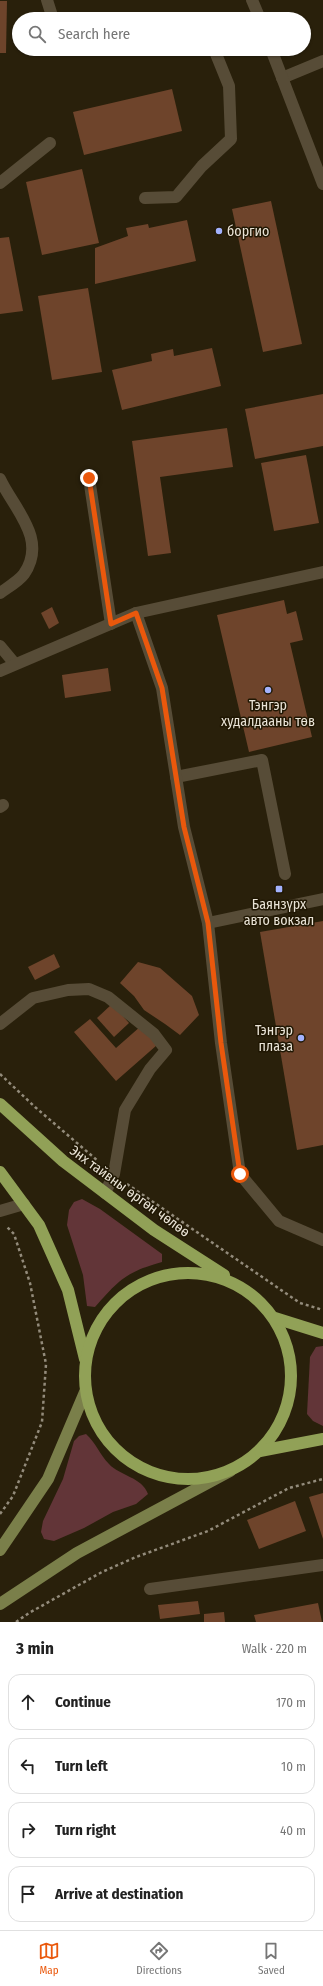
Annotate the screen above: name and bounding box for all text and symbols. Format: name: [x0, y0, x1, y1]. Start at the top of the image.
search box: [12, 12, 311, 56]
icon: search: [26, 23, 48, 45]
text: Search here: [58, 25, 130, 43]
place label: боргио: [227, 223, 269, 240]
marker: боргио: [214, 226, 224, 236]
route end: [80, 469, 98, 487]
marker: Тэнгэр худалдааны төв: [263, 685, 273, 695]
place label: Тэнгэр худалдааны төв: [221, 697, 315, 730]
marker: Баянзүрх авто вокзал: [274, 884, 284, 894]
place label: Баянзүрх авто вокзал: [244, 896, 314, 929]
place label: Тэнгэр плаза: [255, 1022, 293, 1055]
marker: Тэнгэр плаза: [296, 1033, 306, 1043]
street label: Энх тайвны өргөн чөлөө: [66, 1142, 193, 1241]
route start: [231, 1165, 249, 1183]
text: 3 min: [16, 1638, 54, 1659]
text: Walk · 220 m: [242, 1641, 307, 1656]
icon: ahead: [17, 1691, 39, 1713]
text: Continue: [55, 1693, 111, 1711]
text: 170 m: [276, 1695, 306, 1710]
icon: left: [17, 1755, 39, 1777]
text: Turn left: [55, 1757, 108, 1775]
text: 10 m: [281, 1759, 306, 1774]
icon: right: [17, 1819, 39, 1841]
text: Turn right: [55, 1821, 116, 1839]
text: 40 m: [280, 1823, 306, 1838]
icon: arrive: [17, 1883, 39, 1905]
text: Arrive at destination: [55, 1885, 183, 1903]
tab: Map: [38, 1940, 60, 1977]
tab: Directions: [136, 1940, 182, 1977]
tab: Saved: [258, 1940, 285, 1977]

